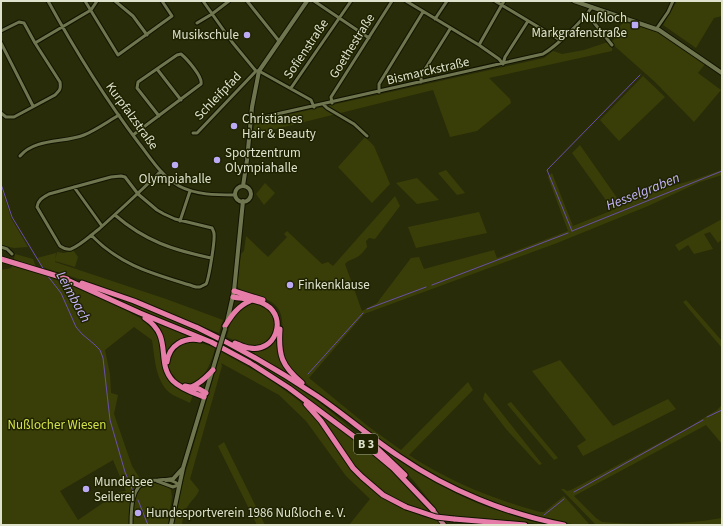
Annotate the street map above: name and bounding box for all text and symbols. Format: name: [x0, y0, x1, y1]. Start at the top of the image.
place label: Nußloch Markgrafenstraße: [531, 9, 627, 42]
street label: Goethestraße: [325, 10, 379, 82]
street label: Sofienstraße: [279, 15, 333, 83]
marker: Nußloch Markgrafenstraße: [630, 20, 640, 30]
place label: Musikschule: [172, 26, 239, 44]
marker: Musikschule: [242, 30, 252, 40]
street label: Bismarckstraße: [385, 53, 471, 89]
street label: Schleifpfad: [190, 68, 246, 124]
street label: Kurpfalzstraße: [101, 79, 163, 153]
place label: Christianes Hair & Beauty: [242, 110, 316, 143]
marker: Christianes Hair & Beauty: [229, 121, 239, 131]
place label: Sportzentrum Olympiahalle: [225, 144, 301, 177]
marker: Sportzentrum Olympiahalle: [212, 155, 222, 165]
marker: Olympiahalle: [170, 160, 180, 170]
water label: Hesselgraben: [603, 168, 683, 216]
place label: Olympiahalle: [139, 170, 211, 188]
water label: Leimbach: [51, 268, 95, 326]
place label: Finkenklause: [298, 276, 370, 294]
marker: Finkenklause: [285, 280, 295, 290]
park label: Nußlocher Wiesen: [8, 416, 106, 434]
road number: B 3: [354, 434, 378, 454]
place label: Mundelsee Seilerei: [94, 473, 153, 506]
marker: Mundelsee Seilerei: [81, 484, 91, 494]
place label: Hundesportverein 1986 Nußloch e. V.: [146, 504, 346, 522]
marker: Hundesportverein 1986 Nußloch e. V.: [133, 508, 143, 518]

